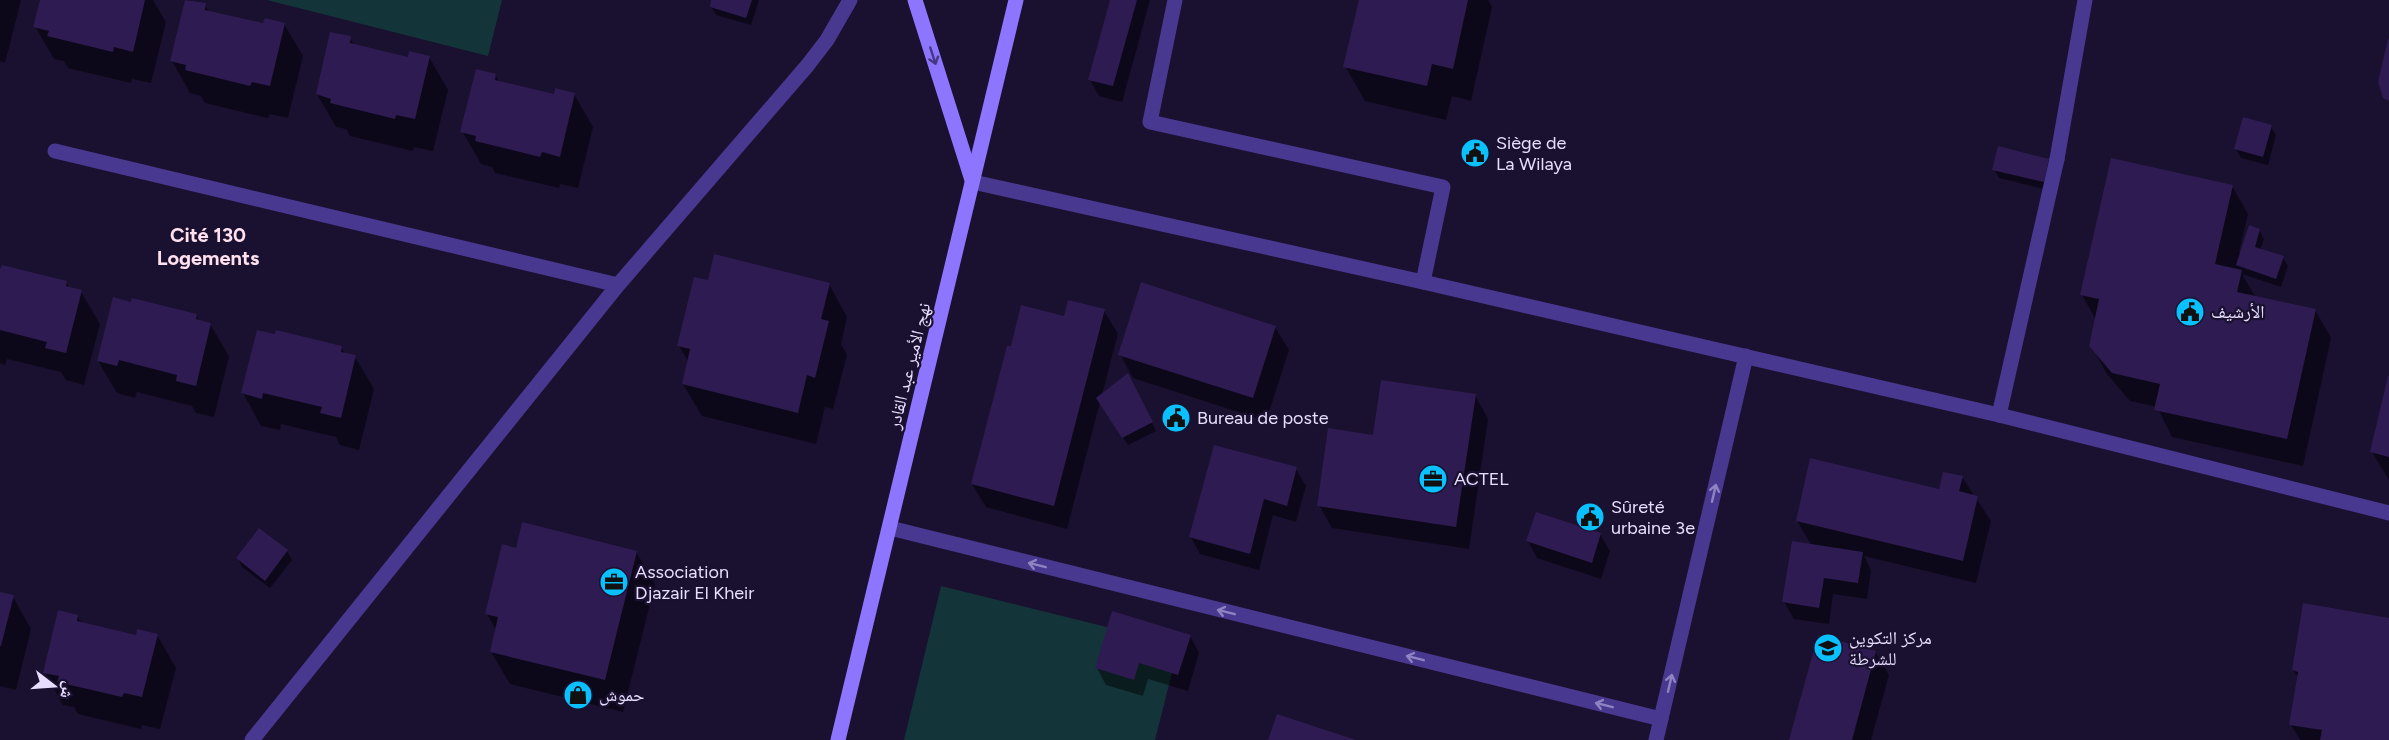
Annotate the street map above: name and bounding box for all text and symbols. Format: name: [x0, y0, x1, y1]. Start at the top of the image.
one-way arrow: [928, 46, 939, 65]
place label: Siège de La Wilaya: [1496, 132, 1572, 175]
public building icon: Siège de La Wilaya: [1459, 137, 1491, 169]
district label: Cité 130 Logements: [157, 223, 259, 270]
public building icon: الأرشيف: [2174, 296, 2206, 328]
street label: نهج الأمير عبد القادر: [882, 300, 936, 433]
place label: الأرشيف: [2211, 301, 2265, 323]
public building icon: Bureau de poste: [1160, 402, 1192, 434]
place label: Bureau de poste: [1197, 407, 1329, 429]
office icon: ACTEL: [1417, 463, 1449, 495]
place label: ACTEL: [1454, 468, 1509, 490]
one-way arrow: [1709, 484, 1720, 503]
place label: Sûreté urbaine 3e: [1611, 496, 1695, 539]
public building icon: Sûreté urbaine 3e: [1574, 501, 1606, 533]
one-way arrow: [1027, 558, 1046, 570]
place label: Association Djazair El Kheir: [635, 561, 754, 604]
office icon: Association Djazair El Kheir: [598, 566, 630, 598]
one-way arrow: [1217, 605, 1236, 617]
place label: مركز التكوين للشرطة: [1849, 627, 1932, 670]
school or university icon: مركز التكوين للشرطة: [1812, 632, 1844, 664]
one-way arrow: [1406, 652, 1425, 664]
north arrow: [24, 656, 84, 716]
one-way arrow: [1664, 674, 1676, 693]
text: ش: [56, 679, 79, 701]
shop icon: حموش: [562, 679, 594, 711]
place label: حموش: [599, 684, 645, 706]
one-way arrow: [1595, 699, 1614, 711]

